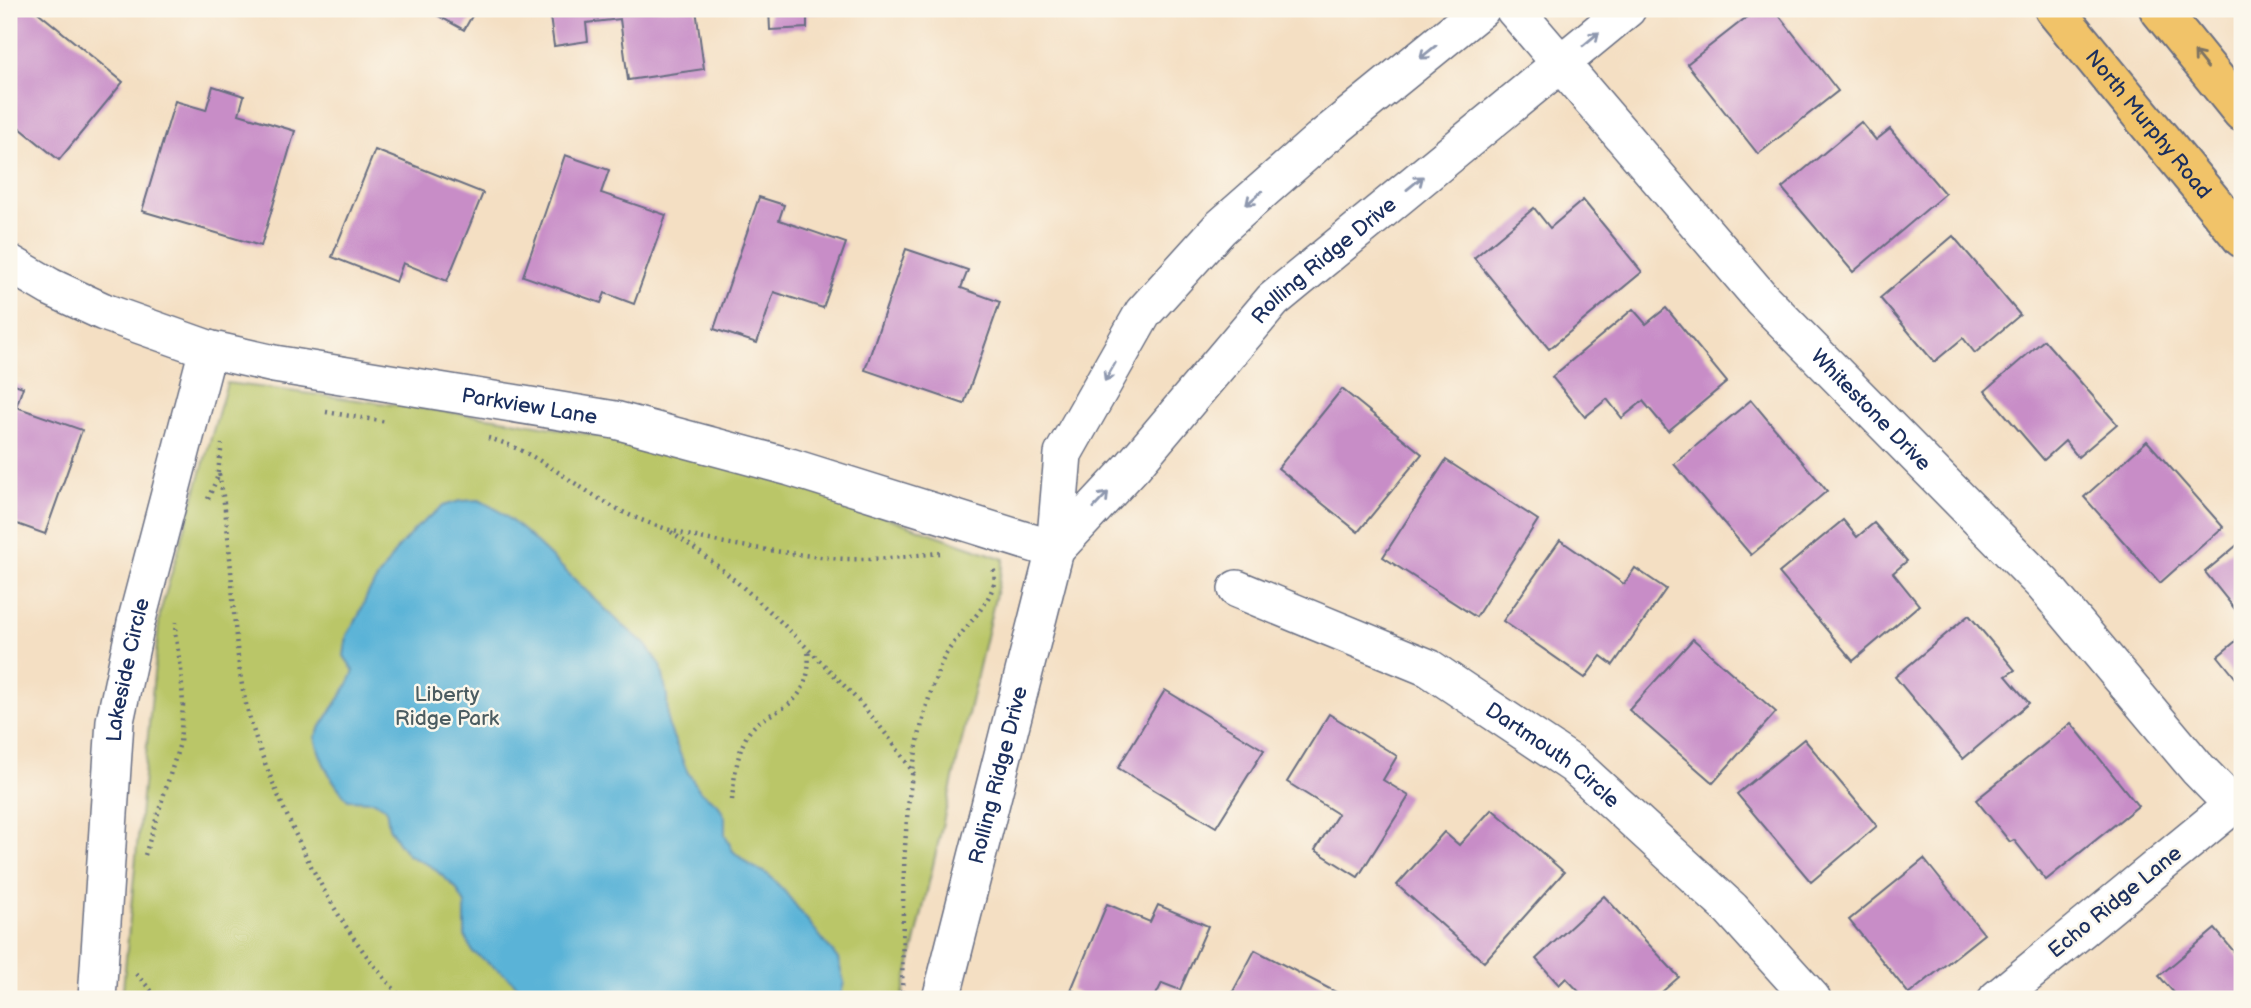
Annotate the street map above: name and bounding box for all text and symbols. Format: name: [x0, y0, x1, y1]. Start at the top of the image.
one-way arrow: [1582, 31, 1600, 47]
one-way arrow: [1420, 44, 1438, 60]
street label: North Murphy Road: [2080, 45, 2217, 204]
one-way arrow: [2193, 52, 2208, 70]
one-way arrow: [1406, 176, 1424, 191]
one-way arrow: [1245, 190, 1263, 206]
street label: Rolling Ridge Drive: [1246, 192, 1401, 329]
street label: Whitestone Drive: [1806, 344, 1936, 476]
one-way arrow: [1103, 362, 1117, 382]
street label: Parkview Lane: [460, 383, 599, 429]
one-way arrow: [1093, 491, 1109, 509]
street label: Lakeside Circle: [101, 595, 155, 743]
park label: Liberty Ridge Park: [395, 682, 500, 731]
street label: Rolling Ridge Drive: [963, 684, 1032, 867]
street label: Dartmouth Circle: [1481, 697, 1625, 813]
street label: Echo Ridge Lane: [2043, 841, 2187, 963]

